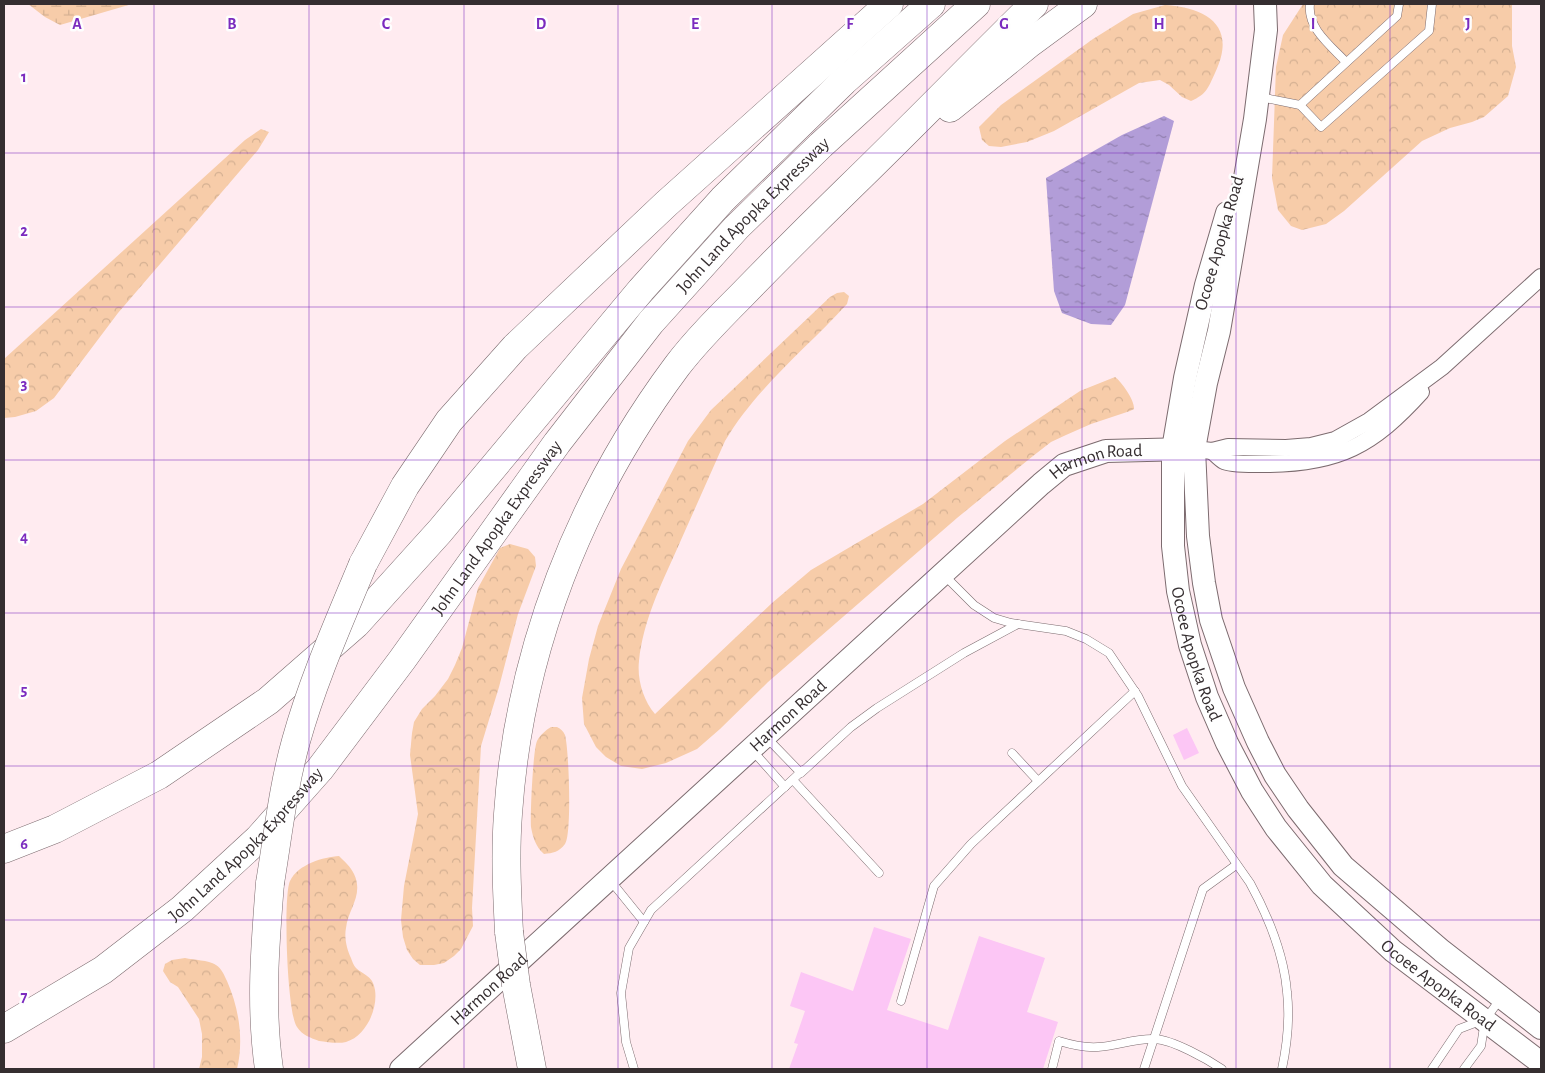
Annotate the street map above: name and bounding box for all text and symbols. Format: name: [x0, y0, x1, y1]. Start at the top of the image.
text: A: [72, 16, 82, 32]
text: B: [227, 16, 237, 32]
text: C: [382, 16, 391, 32]
text: D: [536, 16, 547, 32]
text: E: [691, 16, 699, 32]
text: F: [846, 16, 854, 32]
text: G: [999, 16, 1009, 32]
text: H: [1153, 16, 1165, 32]
text: I: [1311, 16, 1315, 32]
text: J: [1465, 16, 1471, 32]
text: 1: [21, 69, 27, 85]
street label: John Land Apopka Expressway: [674, 134, 833, 297]
street label: Ocoee Apopka Road: [1192, 174, 1248, 313]
text: 2: [20, 223, 28, 239]
text: 3: [21, 376, 28, 392]
street label: John Land Apopka Expressway: [429, 437, 566, 619]
street label: Harmon Road: [1046, 442, 1143, 483]
text: 4: [20, 529, 28, 545]
street label: Ocoee Apopka Road: [1167, 585, 1224, 724]
street label: Harmon Road: [747, 677, 830, 756]
text: 5: [21, 682, 28, 698]
street label: John Land Apopka Expressway: [166, 764, 327, 925]
text: 6: [20, 836, 28, 852]
street label: Ocoee Apopka Road: [1377, 936, 1499, 1035]
street label: Harmon Road: [448, 950, 531, 1029]
text: 7: [21, 989, 28, 1005]

